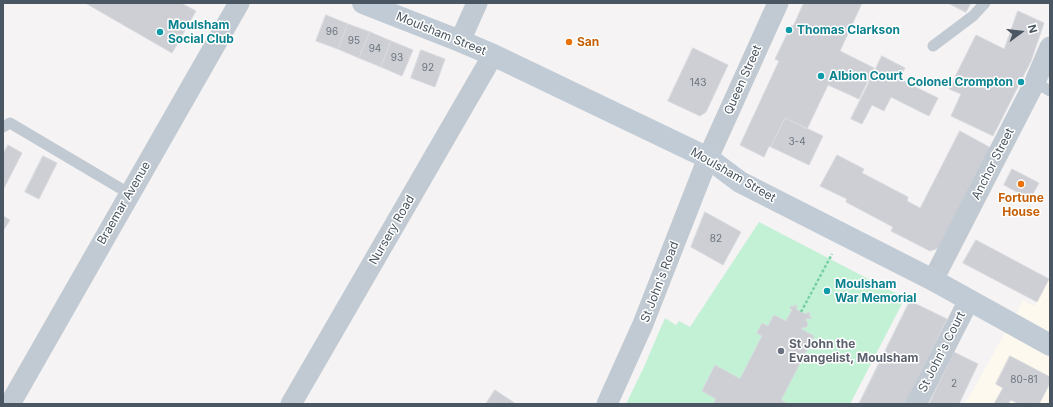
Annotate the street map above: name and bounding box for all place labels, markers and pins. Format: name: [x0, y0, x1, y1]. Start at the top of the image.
place label: Moulsham Social Club: [168, 18, 234, 46]
place label: Thomas Clarkson: [797, 23, 900, 37]
marker: Thomas Clarkson: [784, 25, 794, 35]
marker: Moulsham Social Club: [155, 27, 165, 37]
place label: San: [577, 35, 599, 49]
marker: San: [564, 37, 574, 47]
place label: Albion Court: [829, 69, 903, 83]
marker: Albion Court: [816, 71, 826, 81]
place label: Colonel Crompton: [907, 75, 1013, 89]
marker: Colonel Crompton: [1016, 77, 1026, 87]
marker: Fortune House: [1016, 179, 1026, 189]
place label: Fortune House: [998, 191, 1044, 219]
place label: Moulsham War Memorial: [835, 277, 917, 305]
marker: Moulsham War Memorial: [822, 286, 832, 296]
place label: St John the Evangelist, Moulsham: [789, 337, 918, 365]
marker: St John the Evangelist, Moulsham: [776, 346, 786, 356]

